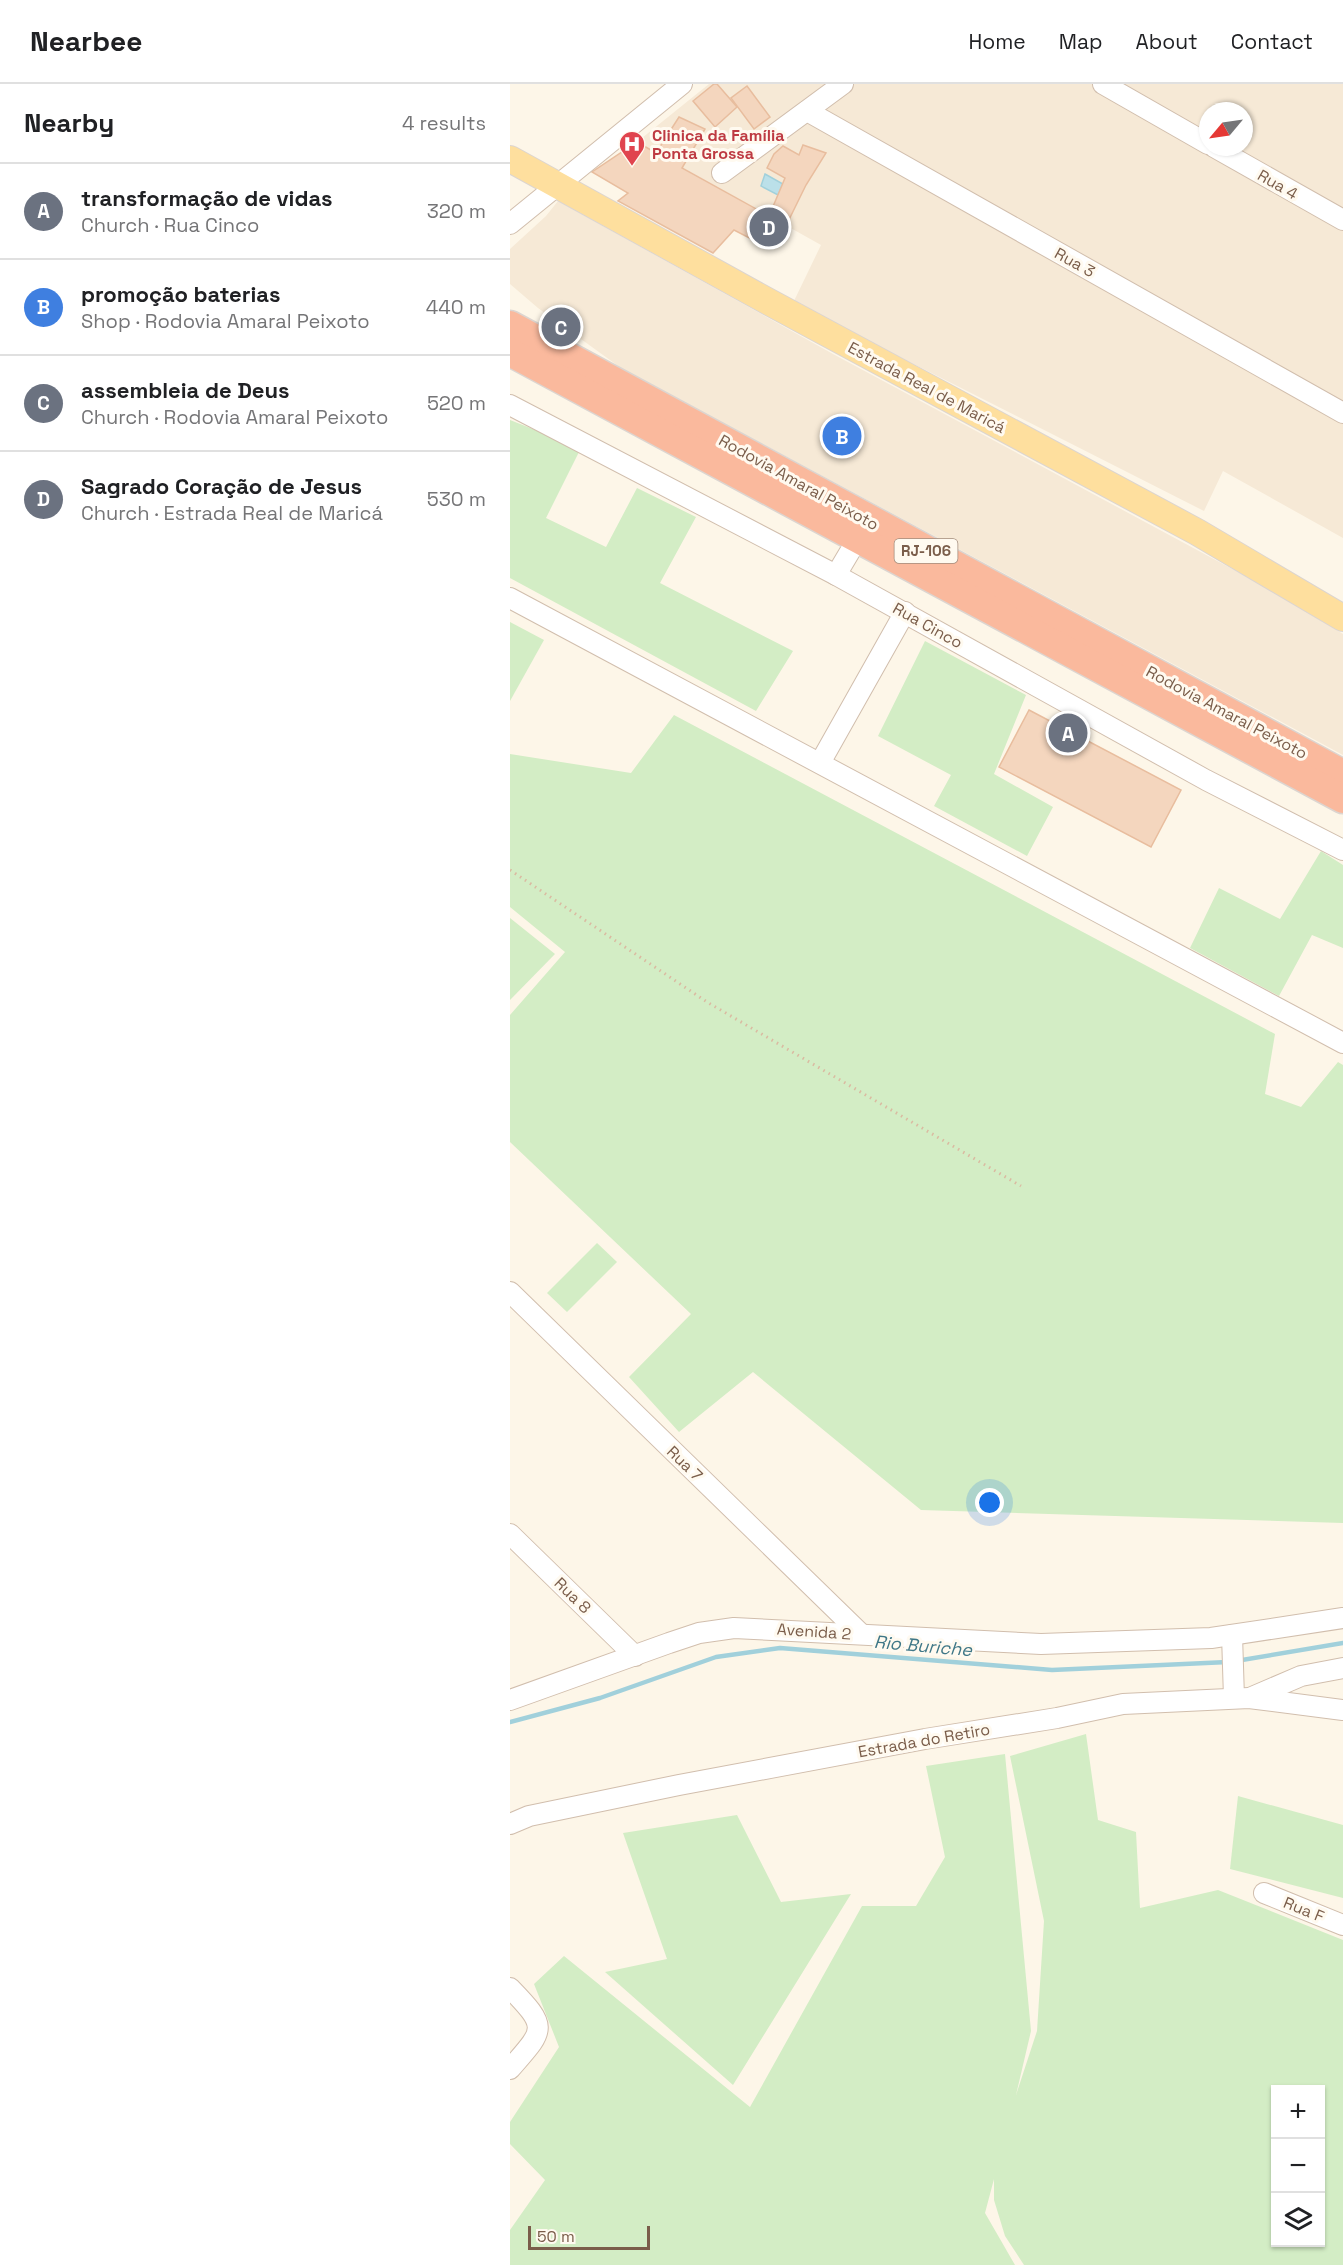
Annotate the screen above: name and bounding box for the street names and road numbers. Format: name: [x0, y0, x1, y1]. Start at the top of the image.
street label: Rua 4: [1254, 165, 1302, 204]
street label: Rua 3: [1051, 243, 1099, 282]
street label: Estrada Real de Maricá: [844, 337, 1009, 438]
street label: Rodovia Amaral Peixoto: [715, 430, 882, 535]
road number: RJ-106: [894, 539, 958, 563]
street label: Rua Cinco: [889, 598, 966, 653]
street label: Rodovia Amaral Peixoto: [1142, 661, 1311, 764]
street label: Rua 7: [662, 1441, 707, 1486]
street label: Rua 8: [550, 1573, 595, 1618]
street label: Avenida 2: [776, 1618, 852, 1645]
street label: Estrada do Retiro: [857, 1719, 992, 1762]
street label: Rua F: [1280, 1892, 1327, 1927]

